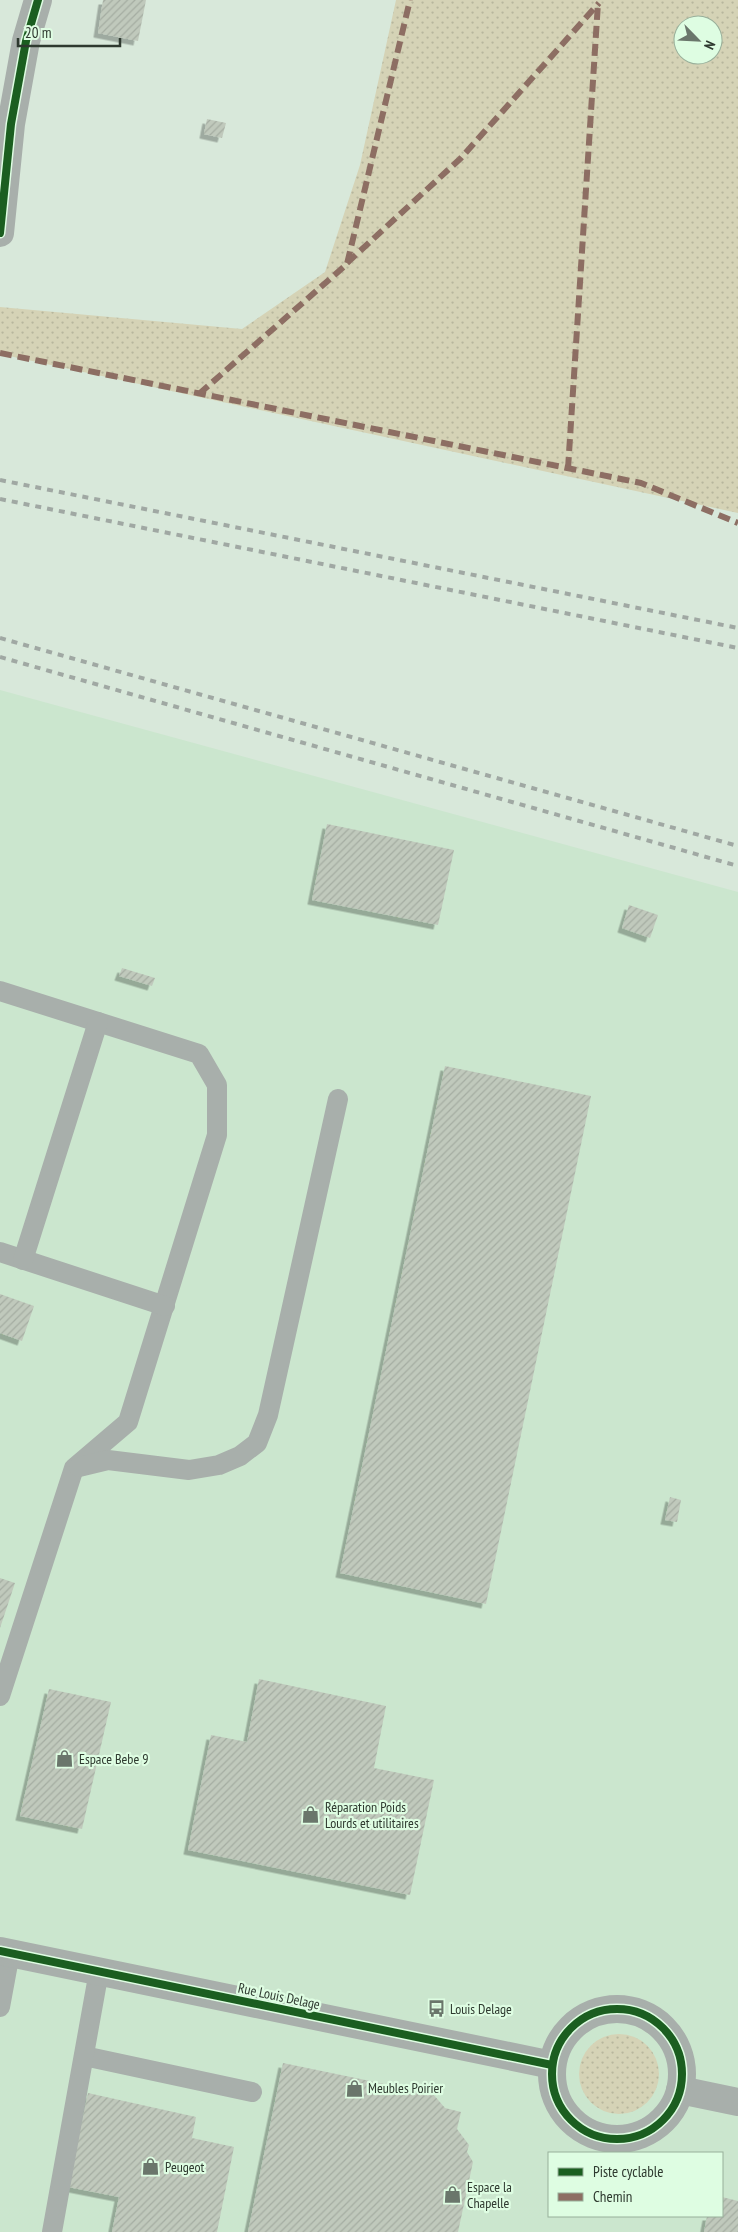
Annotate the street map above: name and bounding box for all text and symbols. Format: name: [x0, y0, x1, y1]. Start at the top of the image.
scale bar: [18, 15, 120, 47]
north arrow: [673, 15, 723, 65]
text: 20 m: [25, 23, 51, 42]
text: N: [700, 38, 720, 52]
shop icon: Espace Bebe 9: [55, 1749, 75, 1769]
place label: Espace Bebe 9: [79, 1750, 148, 1768]
place label: Réparation Poids Lourds et utilitaires: [325, 1798, 419, 1832]
shop icon: Réparation Poids Lourds et utilitaires: [301, 1805, 321, 1825]
street label: Rue Louis Delage: [236, 1979, 322, 2014]
bus stop icon: Louis Delage: [426, 1999, 446, 2019]
place label: Louis Delage: [450, 2000, 512, 2018]
shop icon: Meubles Poirier: [344, 2078, 364, 2098]
place label: Meubles Poirier: [368, 2079, 443, 2097]
legend: [548, 2152, 723, 2217]
shop icon: Peugeot: [141, 2157, 161, 2177]
place label: Peugeot: [165, 2158, 205, 2176]
text: Piste cyclable: [593, 2162, 663, 2181]
place label: Espace la Chapelle: [467, 2178, 512, 2212]
shop icon: Espace la Chapelle: [443, 2185, 463, 2205]
text: Chemin: [593, 2187, 632, 2206]

